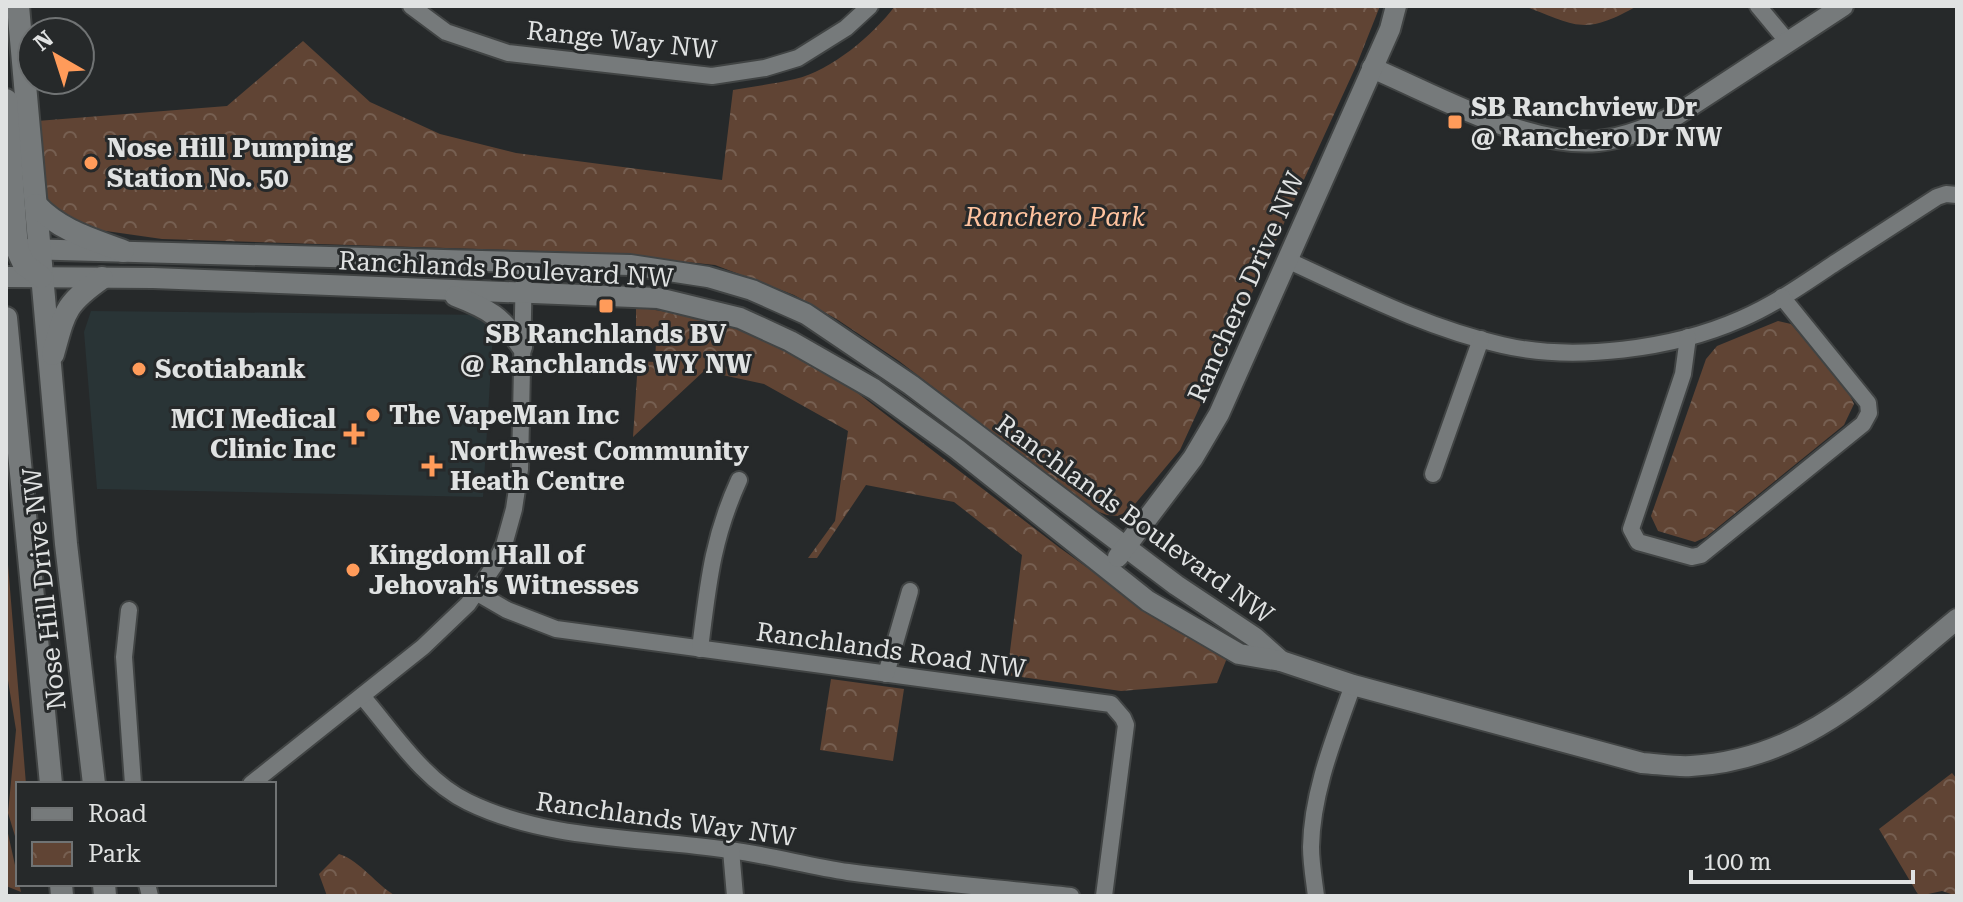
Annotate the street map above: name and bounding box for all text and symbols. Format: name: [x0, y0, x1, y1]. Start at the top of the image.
street label: Range Way NW: [525, 15, 719, 65]
north arrow: [16, 16, 96, 96]
text: N: [29, 26, 58, 56]
place label: SB Ranchview Dr @ Ranchero Dr NW: [1471, 92, 1722, 152]
marker: SB Ranchview Dr @ Ranchero Dr NW: [1446, 113, 1464, 131]
place label: Nose Hill Pumping Station No. 50: [107, 133, 353, 193]
marker: Nose Hill Pumping Station No. 50: [82, 154, 100, 172]
street label: Ranchero Drive NW: [1182, 167, 1311, 407]
park label: Ranchero Park: [964, 202, 1146, 232]
street label: Ranchlands Boulevard NW: [338, 245, 675, 293]
marker: SB Ranchlands BV @ Ranchlands WY NW: [597, 297, 615, 315]
place label: SB Ranchlands BV @ Ranchlands WY NW: [460, 319, 752, 379]
place label: Scotiabank: [155, 354, 306, 384]
marker: Scotiabank: [130, 360, 148, 378]
place label: The VapeMan Inc: [389, 400, 619, 430]
place label: MCI Medical Clinic Inc: [171, 404, 336, 464]
marker: The VapeMan Inc: [364, 406, 382, 424]
street label: Ranchlands Boulevard NW: [991, 408, 1280, 630]
marker: MCI Medical Clinic Inc: [343, 423, 365, 445]
place label: Northwest Community Heath Centre: [450, 436, 749, 496]
marker: Northwest Community Heath Centre: [421, 455, 443, 477]
street label: Nose Hill Drive NW: [16, 466, 72, 712]
place label: Kingdom Hall of Jehovah's Witnesses: [369, 540, 639, 600]
marker: Kingdom Hall of Jehovah's Witnesses: [344, 561, 362, 579]
street label: Ranchlands Road NW: [754, 616, 1028, 684]
legend: [16, 782, 276, 886]
street label: Ranchlands Way NW: [534, 786, 798, 852]
text: Road: [88, 800, 147, 828]
scale bar: [1691, 834, 1913, 884]
text: Park: [88, 840, 141, 868]
text: 100 m: [1703, 848, 1771, 876]

